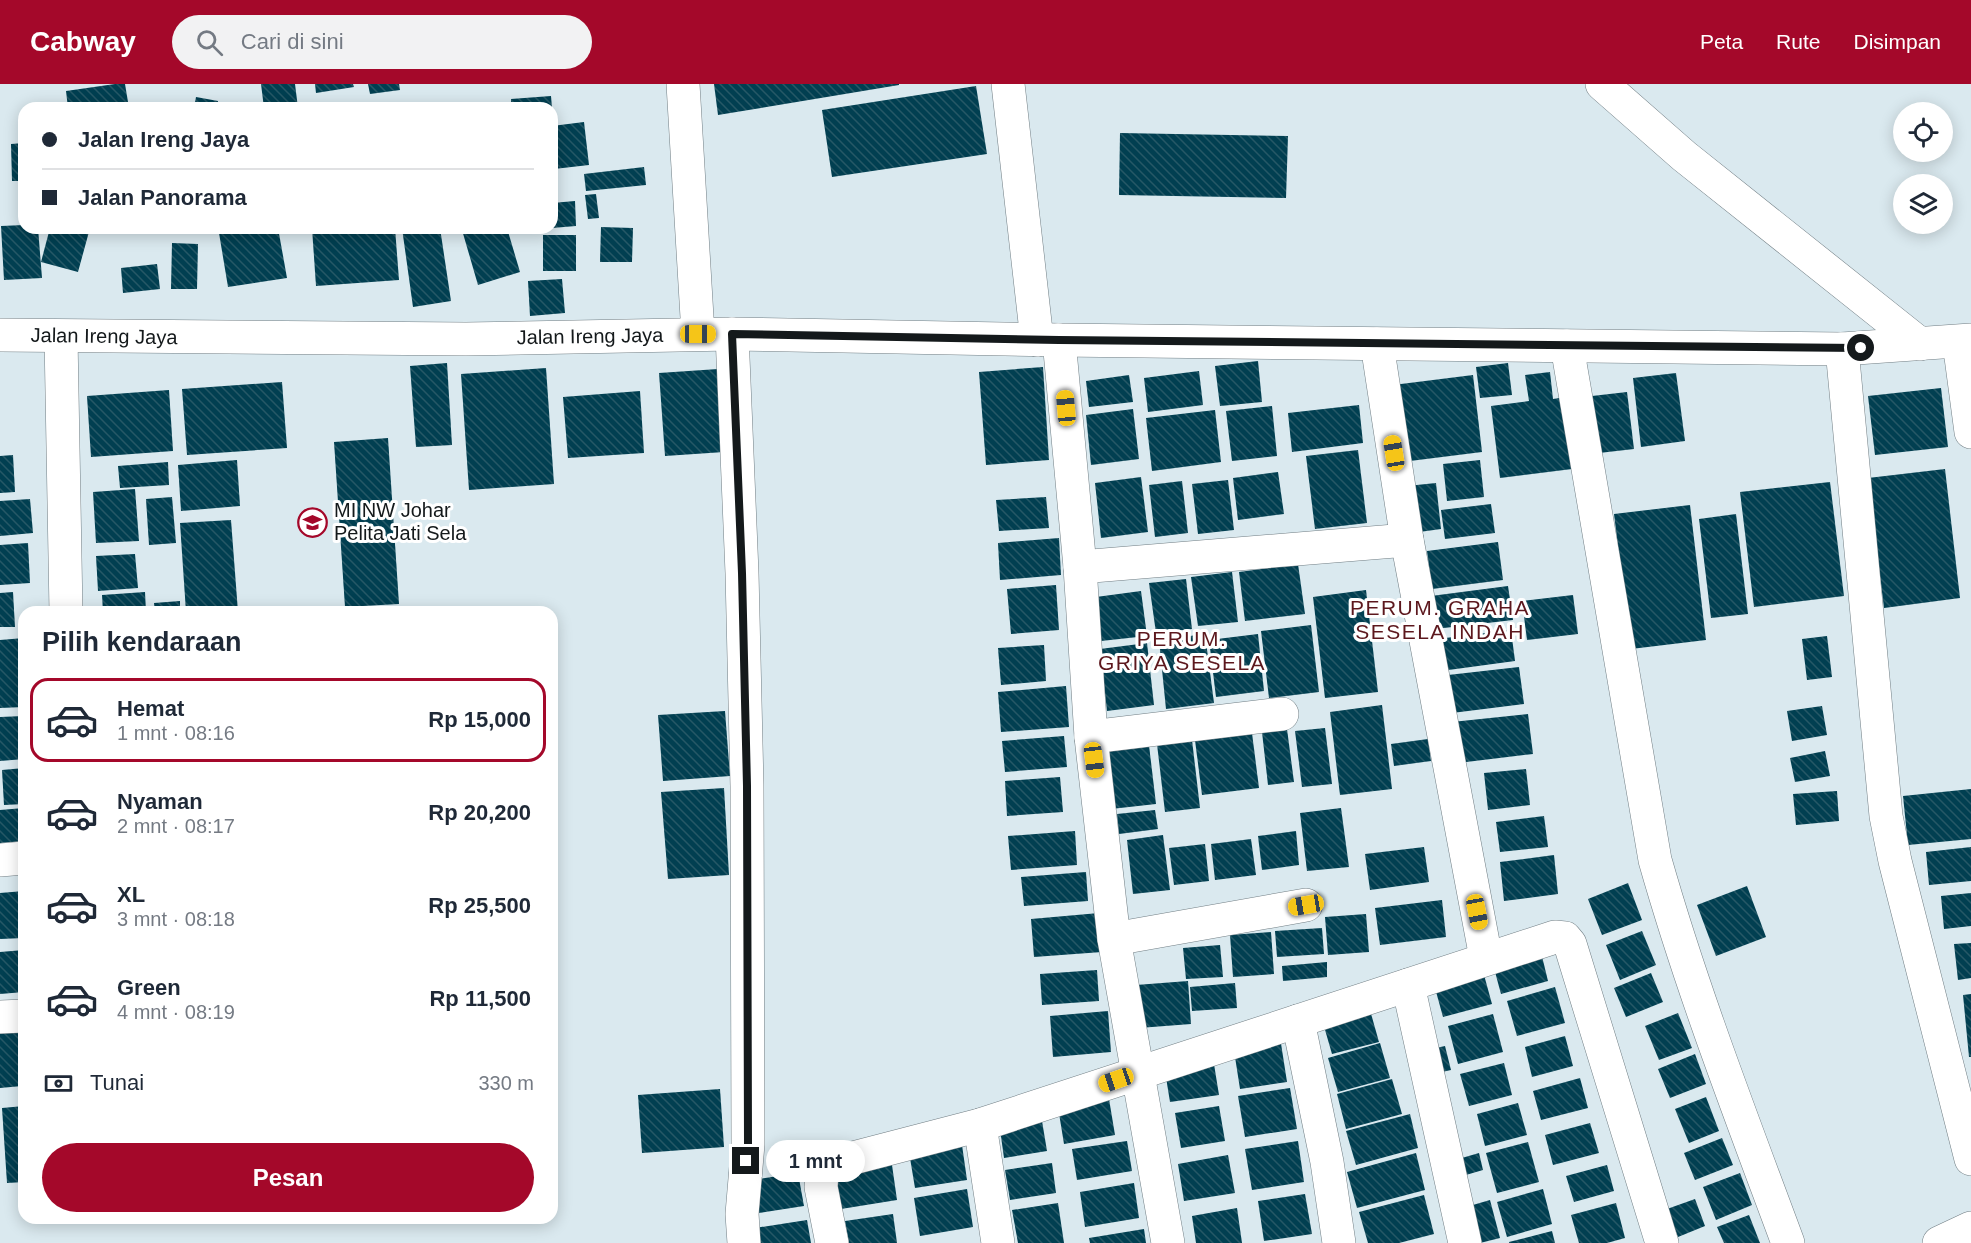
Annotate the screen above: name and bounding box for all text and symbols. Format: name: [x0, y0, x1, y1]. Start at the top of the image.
search box: [172, 15, 592, 69]
text: Cabway: [30, 26, 136, 57]
icon: search: [193, 26, 226, 59]
text: Cari di sini: [241, 29, 344, 54]
text: Peta: [1700, 30, 1743, 53]
text: Rute: [1776, 30, 1820, 53]
text: Disimpan: [1853, 30, 1941, 53]
map controls: [1893, 102, 1953, 234]
button: locate: [1893, 102, 1953, 162]
text: Jalan Ireng Jaya: [78, 127, 249, 152]
button: layers: [1893, 174, 1953, 234]
text: Jalan Panorama: [78, 185, 247, 210]
street label: Jalan Ireng Jaya: [30, 324, 178, 348]
street label: Jalan Ireng Jaya: [516, 324, 664, 348]
car: [680, 325, 716, 343]
route start: [1847, 334, 1874, 361]
car: [1055, 389, 1077, 427]
car: [1382, 434, 1406, 472]
place label: MI NW Johar Pelita Jati Sela: [334, 499, 467, 544]
school or university icon: MI NW Johar Pelita Jati Sela: [297, 506, 329, 538]
district label: PERUM. GRAHA SESELA INDAH: [1350, 596, 1530, 643]
text: Pilih kendaraan: [42, 627, 242, 657]
district label: PERUM. GRIYA SESELA: [1098, 627, 1266, 674]
icon: car: [45, 693, 99, 747]
text: Hemat: [117, 696, 184, 721]
text: Rp 15,000: [428, 707, 531, 732]
text: 1 mnt · 08:16: [117, 722, 235, 744]
car: [1083, 741, 1105, 779]
icon: car: [45, 786, 99, 840]
text: Nyaman: [117, 789, 203, 814]
text: Rp 20,200: [428, 800, 531, 825]
text: 2 mnt · 08:17: [117, 815, 235, 837]
icon: car: [45, 879, 99, 933]
text: XL: [117, 882, 145, 907]
text: Rp 25,500: [428, 893, 531, 918]
car: [1287, 893, 1325, 917]
car: [1465, 893, 1489, 931]
text: 3 mnt · 08:18: [117, 908, 235, 930]
icon: car: [45, 972, 99, 1026]
text: Green: [117, 975, 181, 1000]
text: Rp 11,500: [429, 986, 531, 1011]
text: 4 mnt · 08:19: [117, 1001, 235, 1023]
car: [1096, 1066, 1136, 1094]
icon: cash: [42, 1067, 75, 1100]
text: Tunai: [90, 1070, 144, 1095]
text: 330 m: [478, 1072, 534, 1094]
callout: 1 mnt: [767, 1140, 866, 1182]
button: Pesan: [42, 1143, 534, 1212]
route end: [732, 1147, 759, 1174]
text: 1 mnt: [789, 1150, 842, 1172]

